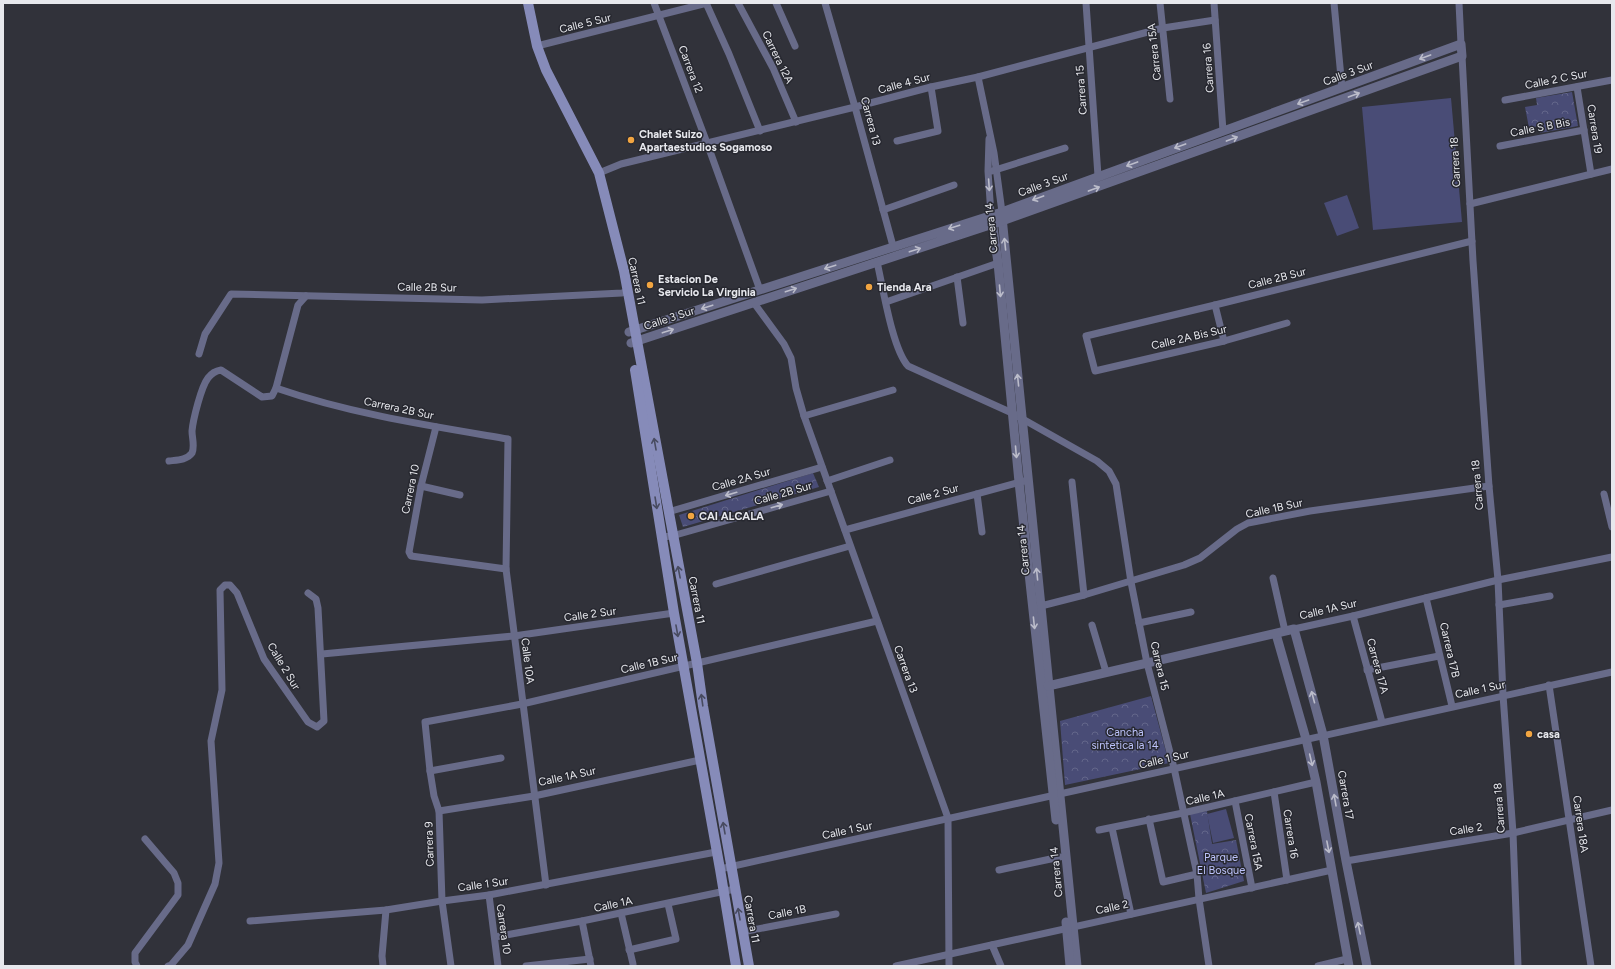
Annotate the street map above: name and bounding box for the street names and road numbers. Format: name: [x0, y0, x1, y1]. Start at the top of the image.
street label: Calle 5 Sur: [558, 11, 613, 36]
street label: Carrera 15A: [1145, 22, 1164, 81]
street label: Carrera 12A: [759, 29, 796, 86]
street label: Carrera 16: [1200, 43, 1217, 93]
street label: Carrera 12: [676, 44, 706, 95]
street label: Calle 3 Sur: [1321, 58, 1375, 89]
street label: Carrera 15: [1073, 65, 1090, 115]
street label: Calle 2 C Sur: [1524, 67, 1589, 92]
street label: Calle 4 Sur: [877, 70, 932, 97]
street label: Carrera 13: [858, 96, 883, 147]
street label: Carrera 19: [1584, 103, 1605, 155]
street label: Calle S B Bis: [1509, 115, 1571, 140]
street label: Carrera 18: [1448, 136, 1463, 187]
street label: Calle 3 Sur: [1016, 169, 1070, 200]
street label: Carrera 14: [982, 202, 1001, 254]
street label: Carrera 11: [625, 256, 648, 306]
street label: Calle 2B Sur: [1247, 265, 1308, 292]
street label: Calle 2B Sur: [397, 280, 457, 295]
street label: Calle 3 Sur: [642, 304, 696, 333]
street label: Calle 2A Bis Sur: [1150, 322, 1228, 352]
street label: Carrera 2B Sur: [363, 395, 435, 422]
street label: Carrera 18: [1469, 459, 1486, 511]
street label: Carrera 10: [399, 463, 422, 515]
street label: Calle 2A Sur: [710, 465, 772, 494]
street label: Calle 2B Sur: [753, 479, 814, 508]
street label: Calle 2 Sur: [906, 481, 960, 508]
street label: Calle 1B Sur: [1245, 496, 1304, 521]
street label: Carrera 14: [1014, 524, 1033, 576]
street label: Carrera 11: [686, 575, 707, 625]
street label: Calle 1A Sur: [1298, 597, 1358, 622]
street label: Calle 2 Sur: [563, 604, 617, 625]
street label: Carrera 17B: [1437, 621, 1462, 679]
street label: Calle 10A: [518, 637, 537, 685]
street label: Carrera 17A: [1364, 637, 1391, 696]
street label: Calle 2 Sur: [264, 640, 303, 692]
street label: Carrera 15: [1148, 640, 1171, 692]
street label: Carrera 13: [891, 644, 920, 695]
street label: Calle 1B Sur: [620, 651, 679, 676]
street label: Calle 1 Sur: [1454, 678, 1507, 701]
street label: Calle 1 Sur: [1138, 747, 1191, 772]
street label: Calle 1A Sur: [537, 764, 597, 789]
street label: Carrera 17: [1335, 770, 1356, 821]
street label: Carrera 18: [1491, 782, 1508, 834]
street label: Calle 1A: [1185, 787, 1226, 808]
street label: Carrera 18A: [1570, 795, 1591, 854]
street label: Carrera 16: [1280, 808, 1301, 860]
street label: Carrera 15A: [1242, 813, 1265, 872]
street label: Calle 1 Sur: [821, 819, 874, 842]
street label: Calle 2: [1449, 820, 1484, 839]
street label: Carrera 9: [422, 821, 437, 867]
street label: Carrera 14: [1047, 846, 1066, 898]
street label: Calle 1 Sur: [457, 874, 509, 894]
street label: Calle 1A: [593, 894, 634, 915]
street label: Carrera 11: [741, 894, 762, 944]
street label: Calle 2: [1094, 898, 1130, 917]
street label: Calle 1B: [767, 902, 807, 923]
street label: Carrera 10: [494, 903, 513, 955]

